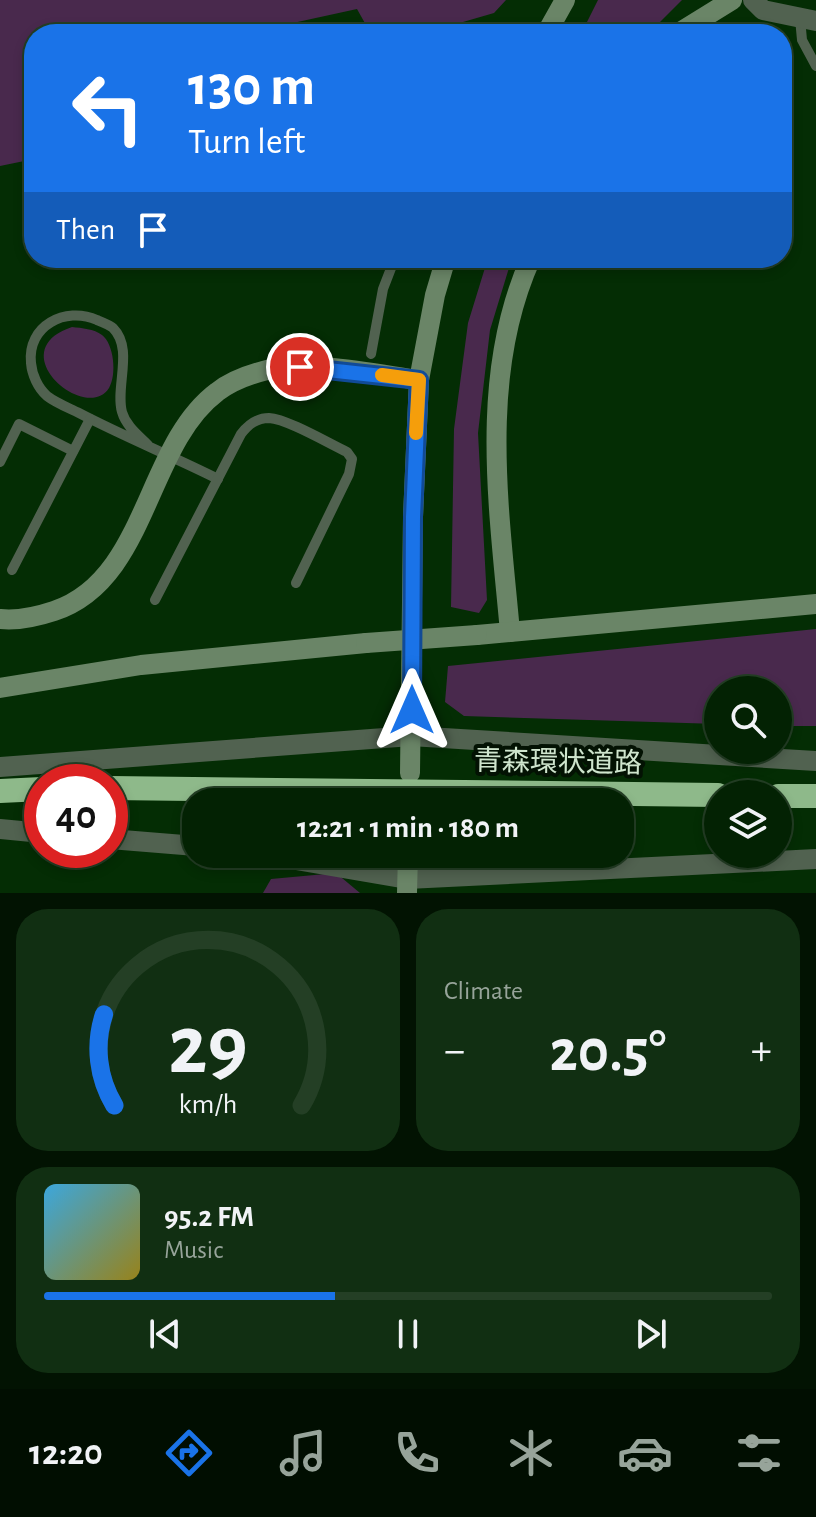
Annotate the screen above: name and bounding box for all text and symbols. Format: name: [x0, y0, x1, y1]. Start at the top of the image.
icon: left: [56, 56, 160, 160]
text: 130 m: [188, 59, 315, 115]
text: Turn left: [188, 124, 305, 160]
icon: arrive: [131, 208, 175, 252]
text: Then: [56, 215, 115, 245]
pin: [266, 333, 334, 401]
icon: arrive: [278, 345, 322, 389]
position arrow: [370, 668, 454, 752]
map controls: [704, 676, 792, 868]
button: search: [704, 676, 792, 764]
street label: 青森環状道路: [474, 746, 642, 778]
speed limit sign: 40: [24, 764, 128, 868]
button: layers: [704, 780, 792, 868]
text: 12:21 · 1 min · 180 m: [297, 813, 519, 843]
text: Climate: [444, 978, 523, 1004]
text: 29: [168, 1005, 248, 1089]
text: 20.5°: [550, 1022, 666, 1082]
text: −: [444, 1029, 465, 1073]
text: +: [751, 1029, 772, 1073]
text: km/h: [179, 1090, 237, 1119]
text: 95.2 FM: [164, 1202, 254, 1232]
text: Music: [164, 1237, 223, 1263]
icon: previous: [143, 1312, 187, 1356]
icon: pause: [386, 1312, 430, 1356]
icon: next: [629, 1312, 673, 1356]
icon: directions: [161, 1425, 217, 1481]
icon: music: [275, 1425, 331, 1481]
icon: phone: [389, 1425, 445, 1481]
icon: climate: [503, 1425, 559, 1481]
icon: car: [617, 1425, 673, 1481]
icon: filters: [731, 1425, 787, 1481]
text: 12:20: [29, 1435, 103, 1471]

